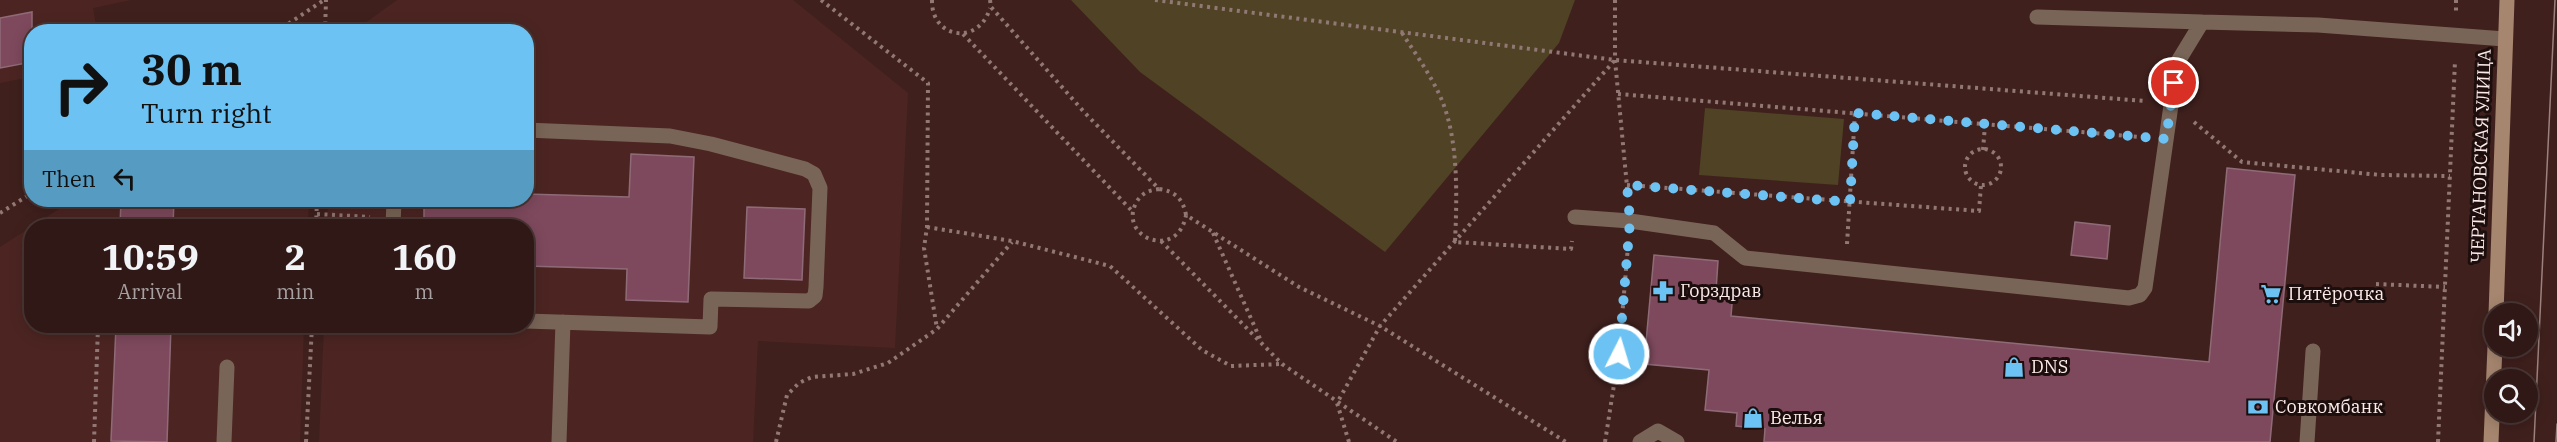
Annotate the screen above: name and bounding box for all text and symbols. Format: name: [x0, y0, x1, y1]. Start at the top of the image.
text: 30 m: [141, 42, 242, 97]
icon: right: [42, 48, 120, 126]
street label: ЧЕРТАНОВСКАЯ УЛИЦА: [2465, 48, 2496, 263]
pin: [2148, 57, 2199, 108]
icon: arrive: [2157, 66, 2190, 99]
text: Turn right: [141, 95, 272, 130]
icon: left: [108, 162, 141, 195]
text: Then: [42, 164, 96, 193]
text: 10:59: [101, 233, 199, 280]
text: 2: [284, 233, 306, 280]
text: 160: [392, 233, 457, 280]
text: Arrival: [118, 278, 183, 305]
text: min: [276, 278, 314, 305]
text: m: [415, 278, 434, 305]
pharmacy icon: Горздрав: [1651, 279, 1675, 303]
place label: Горздрав: [1680, 279, 1761, 302]
supermarket icon: Пятёрочка: [2259, 282, 2283, 306]
place label: Пятёрочка: [2288, 282, 2384, 305]
map controls: [2484, 303, 2538, 423]
button: sound: [2484, 303, 2538, 357]
position arrow: [1587, 322, 1651, 386]
shop icon: DNS: [2002, 355, 2026, 379]
place label: DNS: [2031, 355, 2068, 378]
button: search: [2484, 369, 2538, 423]
bank icon: Совкомбанк: [2246, 395, 2270, 419]
place label: Совкомбанк: [2275, 395, 2383, 418]
shop icon: Велья: [1741, 406, 1765, 430]
place label: Велья: [1770, 406, 1823, 429]

